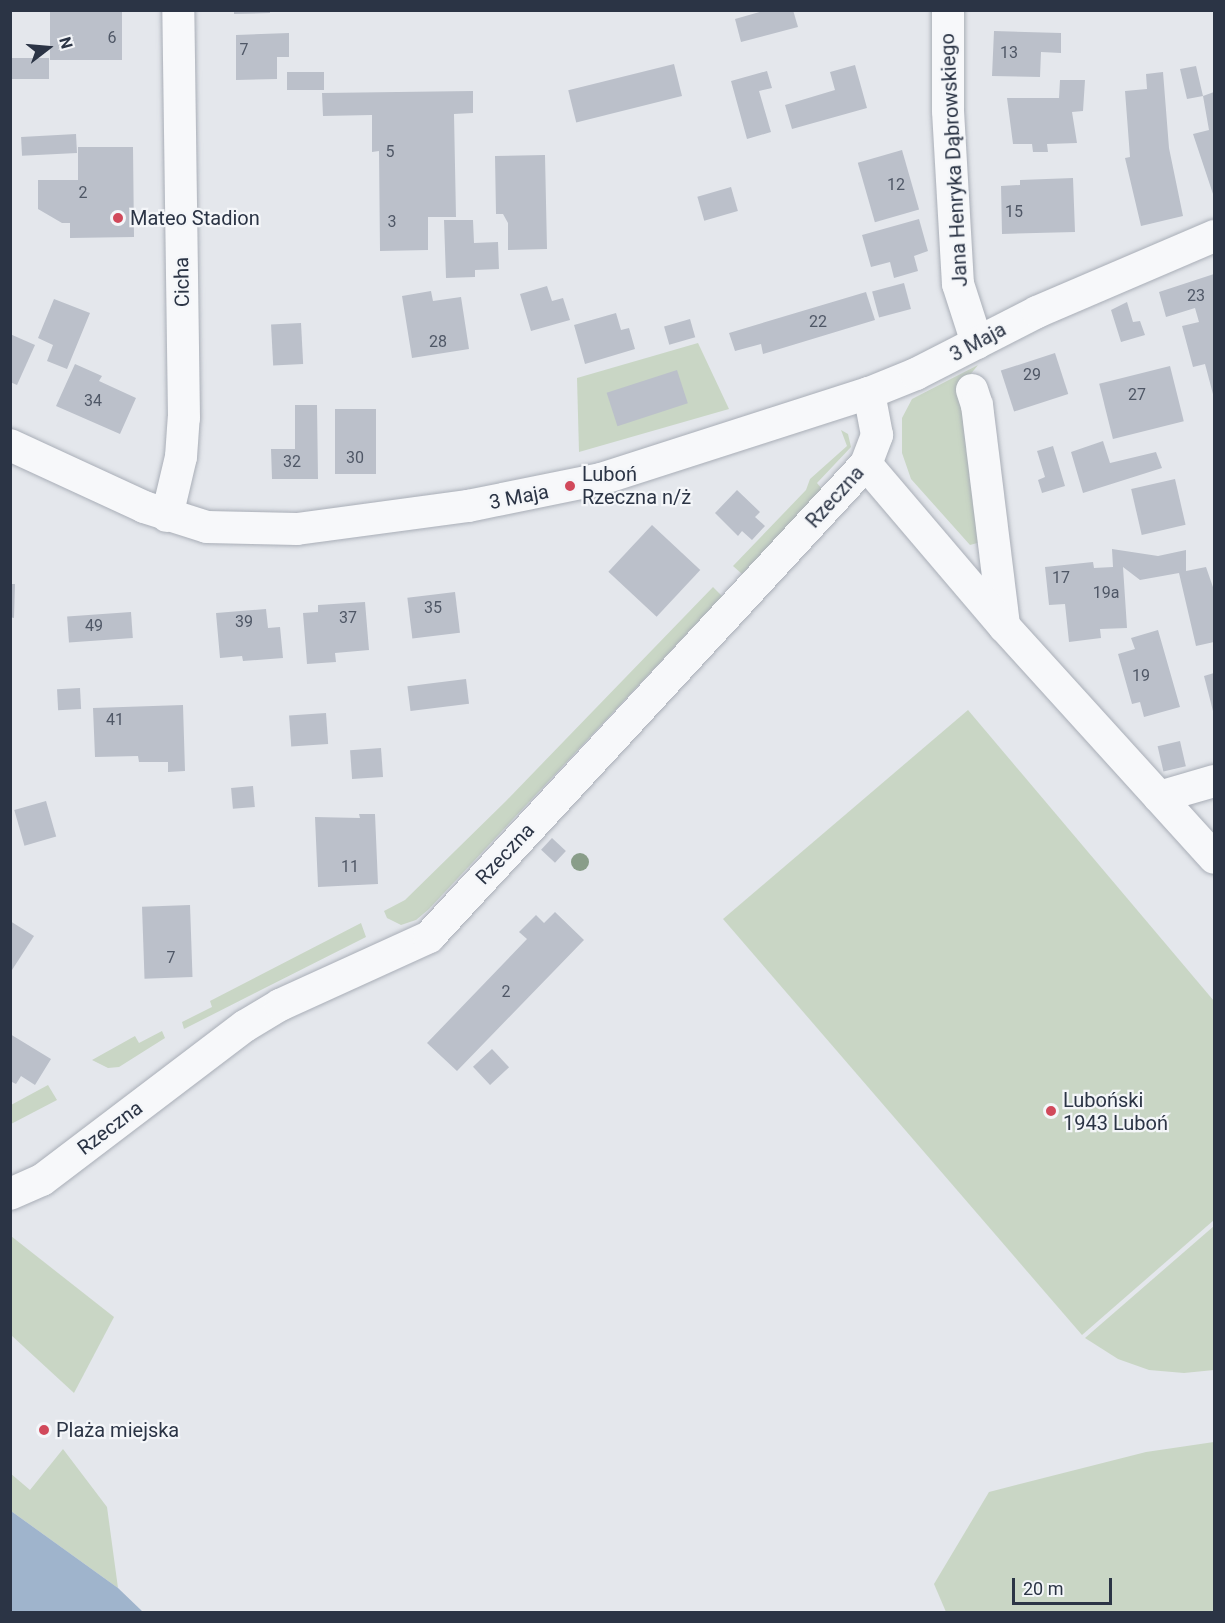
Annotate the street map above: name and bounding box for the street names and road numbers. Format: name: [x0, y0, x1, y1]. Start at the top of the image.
street label: Jana Henryka Dąbrowskiego: [935, 33, 973, 287]
street label: Cicha: [170, 257, 194, 307]
street label: 3 Maja: [946, 317, 1010, 367]
street label: Rzeczna: [801, 461, 869, 533]
street label: 3 Maja: [487, 479, 551, 515]
street label: Rzeczna: [471, 818, 539, 890]
street label: Rzeczna: [73, 1096, 147, 1160]

